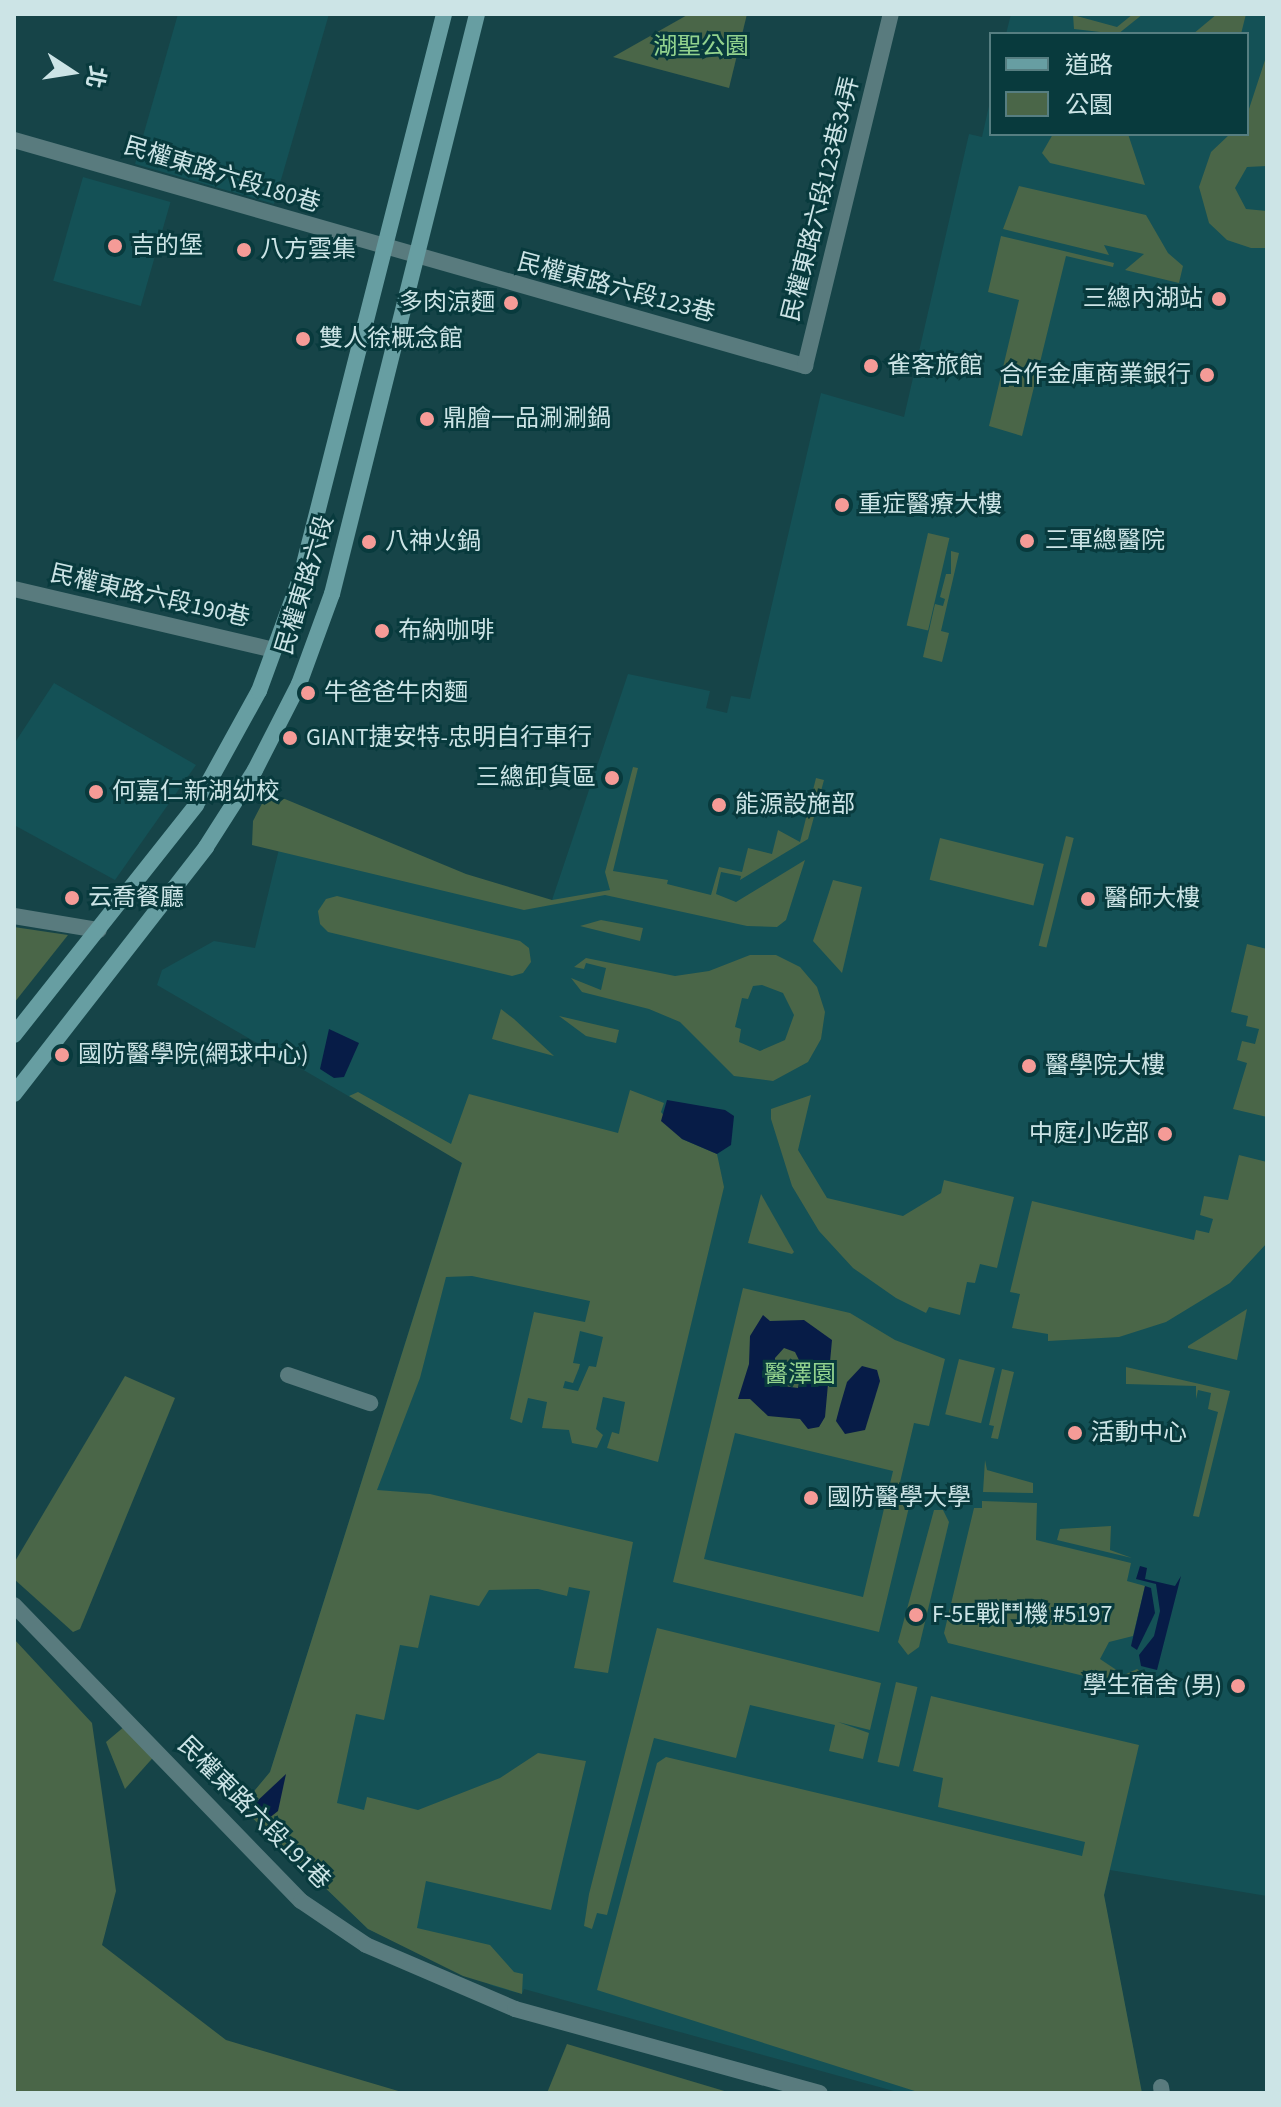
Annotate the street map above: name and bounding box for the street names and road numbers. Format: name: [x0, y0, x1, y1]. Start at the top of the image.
street label: 民權東路六段123巷34弄: [777, 73, 865, 325]
street label: 民權東路六段180巷: [120, 131, 324, 219]
street label: 民權東路六段123巷: [514, 248, 718, 328]
street label: 民權東路六段: [270, 512, 340, 658]
street label: 民權東路六段190巷: [47, 559, 253, 633]
street label: 民權東路六段191巷: [172, 1731, 336, 1895]

